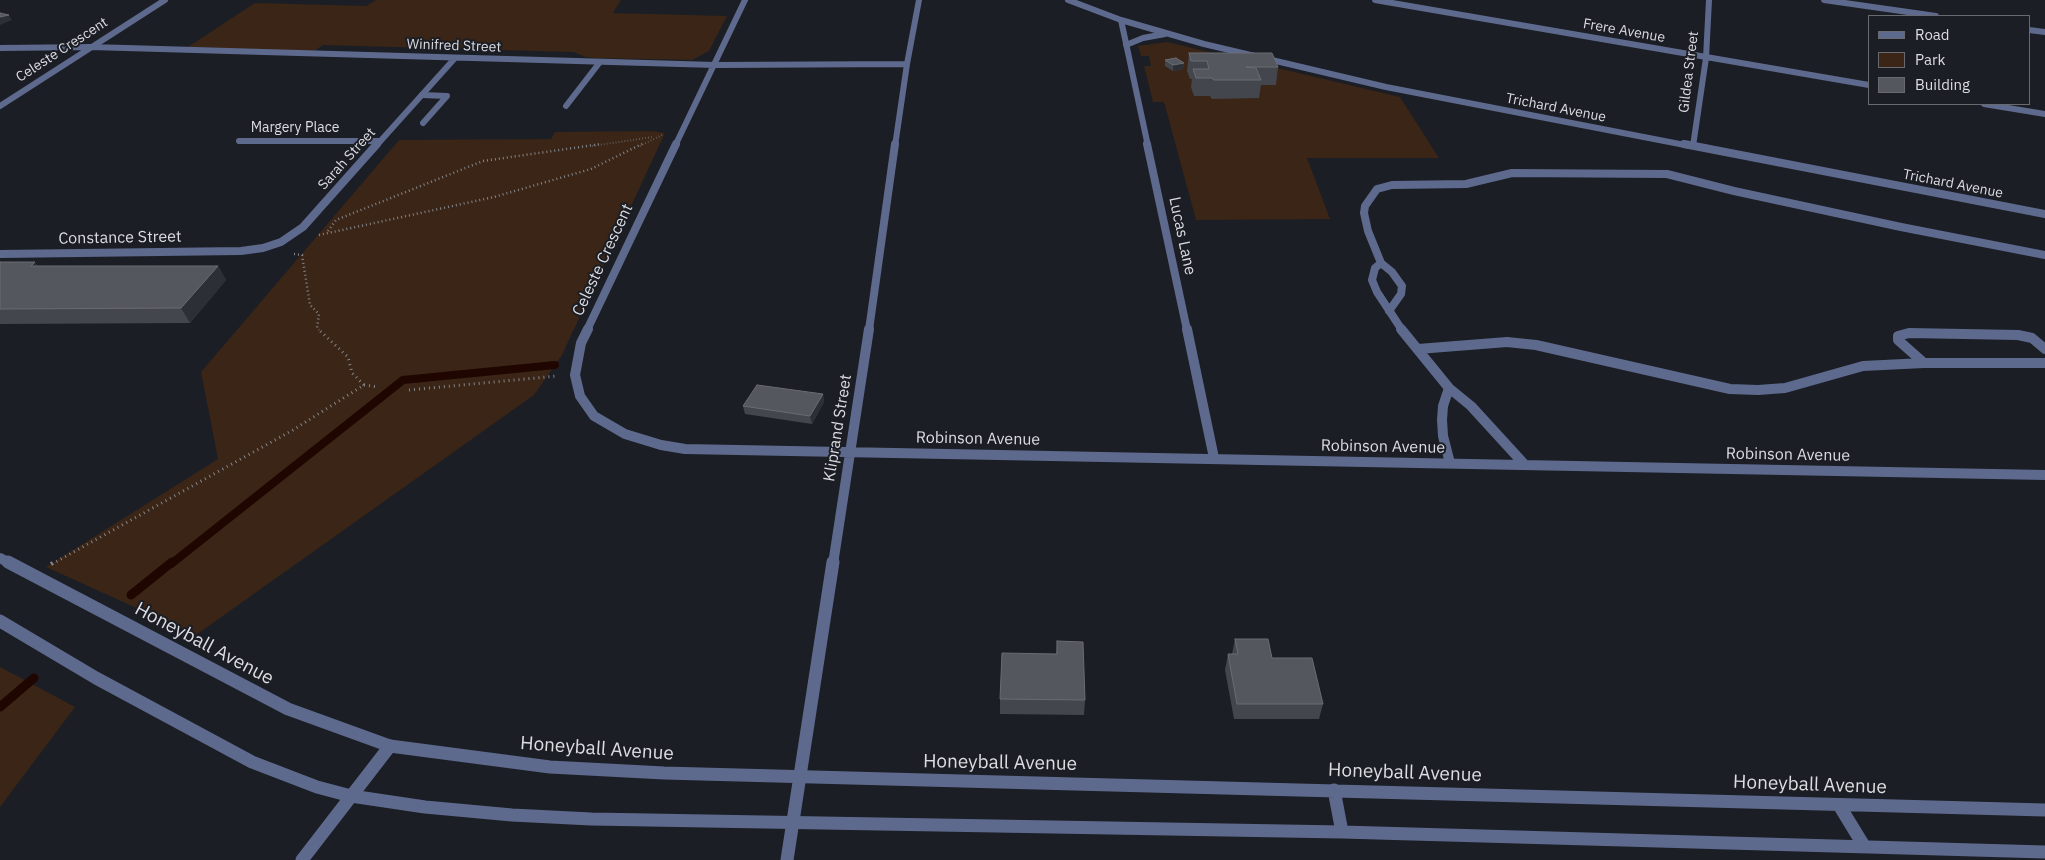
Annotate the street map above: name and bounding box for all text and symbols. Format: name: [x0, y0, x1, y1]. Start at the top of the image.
street label: Celeste Crescent: [13, 14, 111, 86]
legend: [1868, 15, 2030, 105]
street label: Frere Avenue: [1582, 16, 1666, 46]
text: Road: [1915, 25, 1950, 44]
street label: Gildea Street: [1676, 30, 1702, 114]
street label: Winifred Street: [406, 36, 502, 56]
text: Park: [1915, 50, 1945, 69]
text: Building: [1915, 75, 1970, 94]
street label: Trichard Avenue: [1504, 90, 1608, 126]
street label: Margery Place: [251, 120, 339, 136]
street label: Sarah Street: [315, 124, 379, 194]
street label: Trichard Avenue: [1901, 166, 2005, 202]
street label: Lucas Lane: [1164, 195, 1200, 277]
street label: Celeste Crescent: [569, 201, 637, 319]
street label: Constance Street: [58, 227, 182, 249]
street label: Kliprand Street: [820, 373, 856, 483]
street label: Robinson Avenue: [916, 428, 1040, 450]
street label: Robinson Avenue: [1321, 436, 1445, 458]
street label: Robinson Avenue: [1726, 444, 1850, 466]
street label: Honeyball Avenue: [131, 598, 277, 690]
street label: Honeyball Avenue: [519, 732, 675, 766]
street label: Honeyball Avenue: [923, 750, 1077, 776]
street label: Honeyball Avenue: [1328, 759, 1482, 787]
street label: Honeyball Avenue: [1733, 771, 1887, 799]

